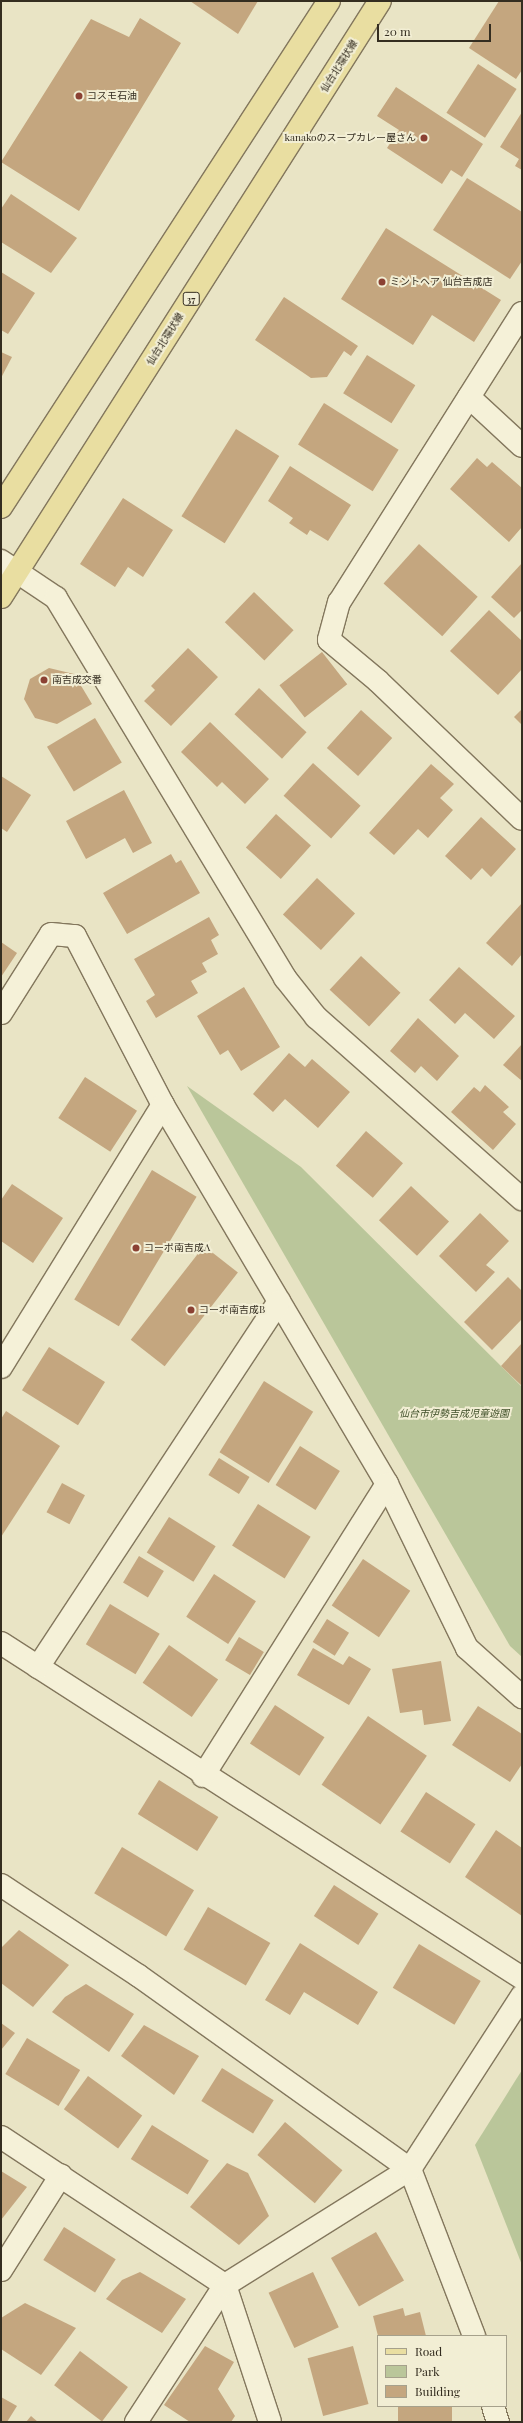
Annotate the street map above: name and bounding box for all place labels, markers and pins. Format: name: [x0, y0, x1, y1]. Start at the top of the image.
place label: コスモ石油: [87, 90, 137, 102]
marker: コスモ石油: [74, 91, 84, 101]
place label: kanakoのスープカレー屋さん: [284, 132, 416, 144]
marker: kanakoのスープカレー屋さん: [419, 133, 429, 143]
place label: ミントヘア 仙台吉成店: [390, 276, 492, 288]
marker: ミントヘア 仙台吉成店: [377, 277, 387, 287]
place label: 南吉成交番: [52, 674, 102, 686]
marker: 南吉成交番: [39, 675, 49, 685]
place label: コーポ南吉成A: [144, 1242, 210, 1254]
marker: コーポ南吉成A: [131, 1243, 141, 1253]
place label: コーポ南吉成B: [199, 1304, 265, 1316]
marker: コーポ南吉成B: [186, 1305, 196, 1315]

